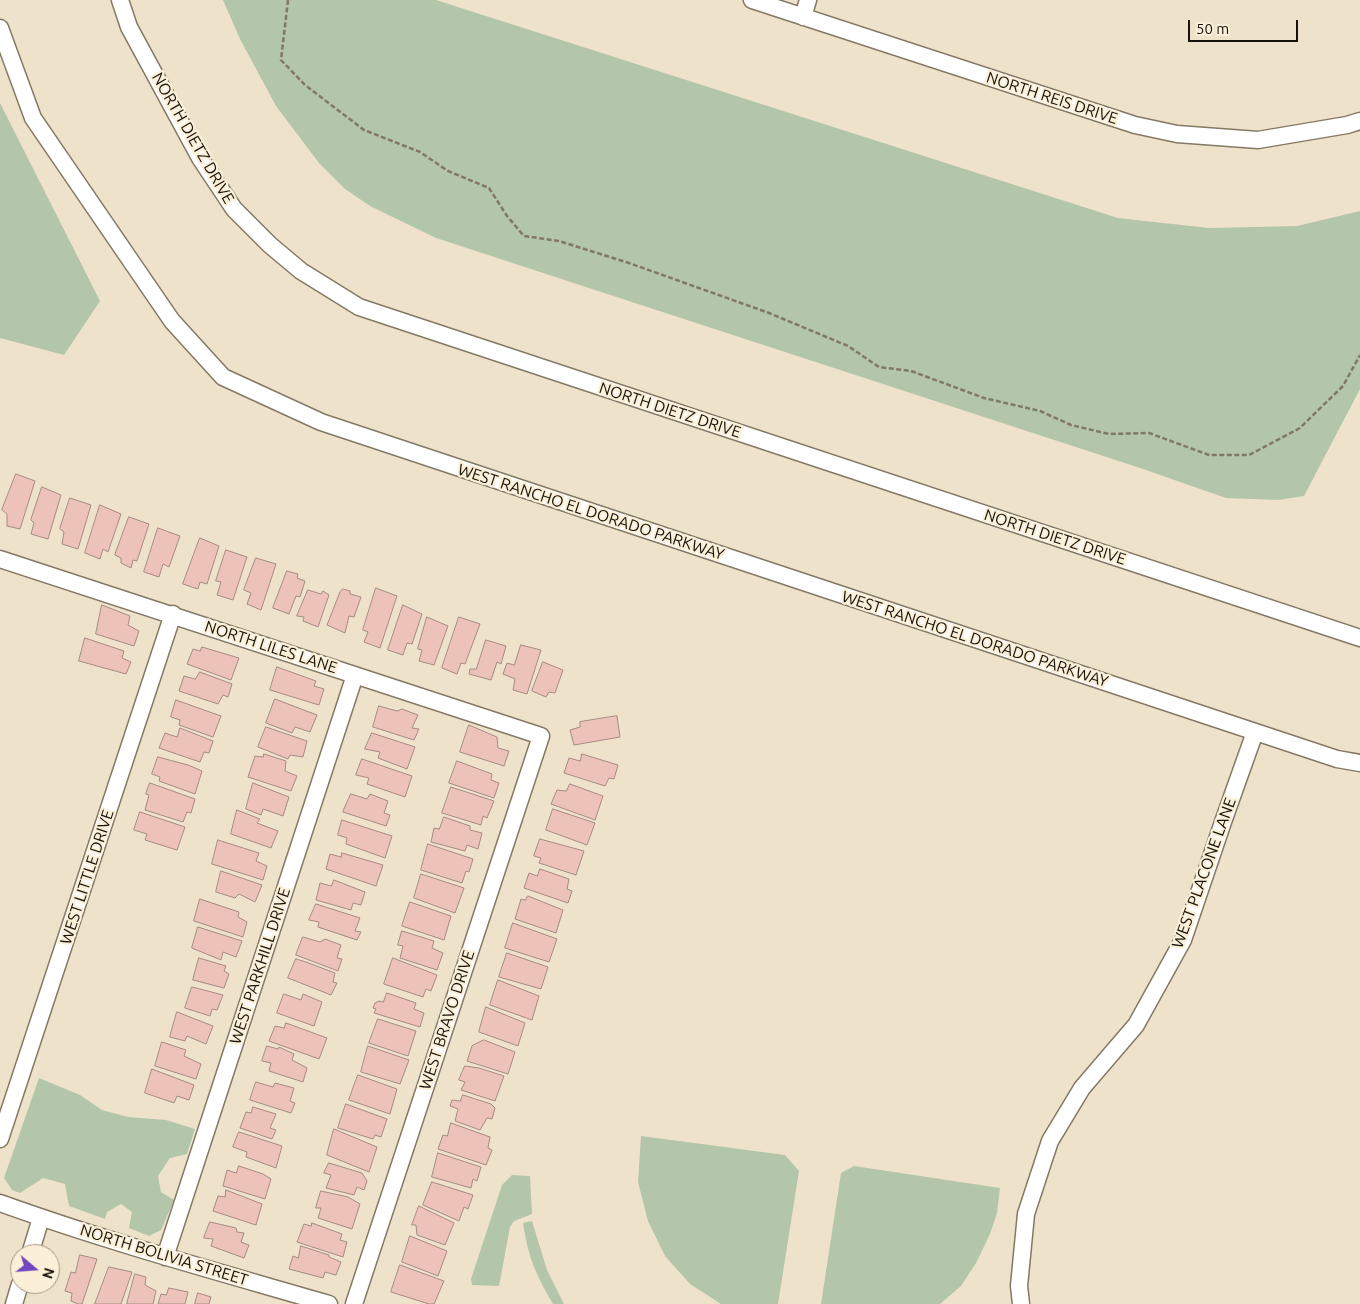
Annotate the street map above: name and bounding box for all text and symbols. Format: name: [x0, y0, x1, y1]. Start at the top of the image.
scale bar: [1190, 10, 1300, 42]
text: 50 m: [1196, 20, 1229, 37]
street label: NORTH REIS DRIVE: [984, 68, 1120, 128]
street label: NORTH DIETZ DRIVE: [148, 69, 238, 207]
street label: NORTH DIETZ DRIVE: [597, 378, 743, 442]
street label: WEST RANCHO EL DORADO PARKWAY: [455, 460, 727, 564]
street label: NORTH DIETZ DRIVE: [982, 505, 1128, 569]
street label: WEST RANCHO EL DORADO PARKWAY: [839, 587, 1111, 691]
street label: NORTH LILES LANE: [202, 616, 340, 678]
street label: WEST PLACONE LANE: [1168, 795, 1240, 951]
street label: WEST LITTLE DRIVE: [56, 807, 118, 947]
street label: WEST PARKHILL DRIVE: [226, 885, 294, 1047]
street label: WEST BRAVO DRIVE: [415, 948, 479, 1092]
street label: NORTH BOLIVIA STREET: [78, 1220, 250, 1290]
north arrow: [10, 1244, 60, 1294]
text: N: [39, 1266, 58, 1281]

